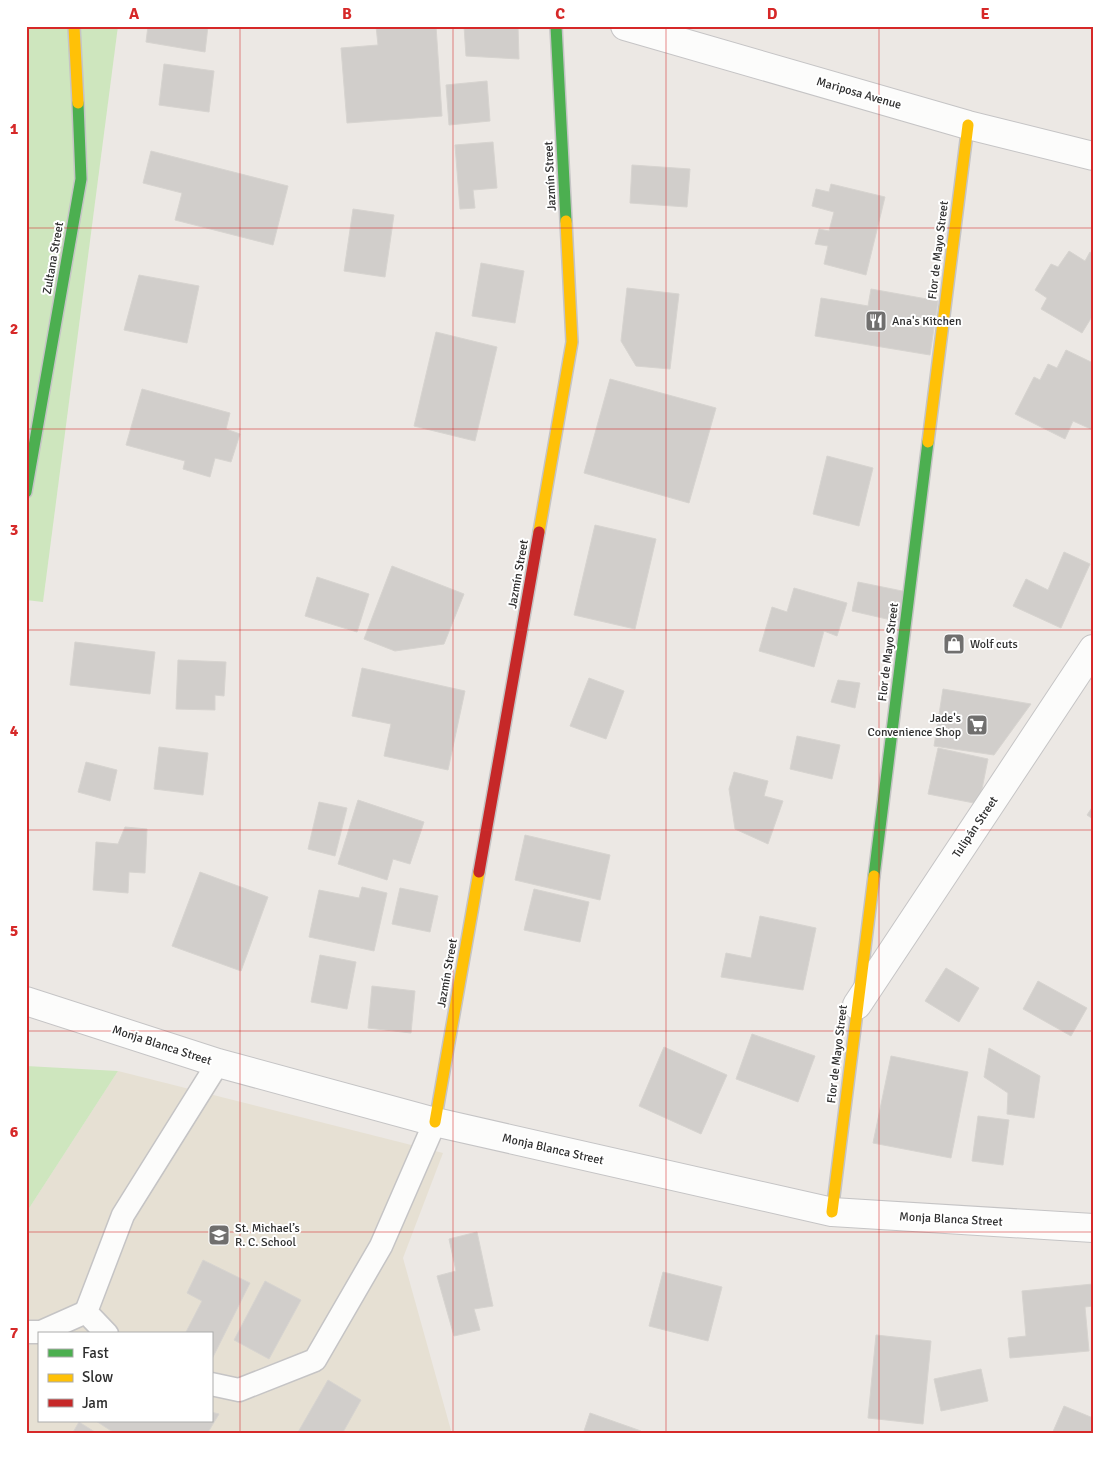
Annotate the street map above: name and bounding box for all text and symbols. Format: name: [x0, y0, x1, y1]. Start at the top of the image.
text: A: [129, 4, 140, 24]
text: B: [342, 4, 352, 24]
text: C: [555, 4, 565, 24]
text: D: [767, 4, 778, 24]
text: E: [980, 4, 990, 24]
street label: Mariposa Avenue: [815, 74, 903, 113]
text: 1: [10, 119, 19, 139]
street label: Jazmín Street: [541, 141, 560, 211]
street label: Flor de Mayo Street: [925, 200, 952, 300]
street label: Zultana Street: [40, 221, 67, 295]
restaurant icon: Ana's Kitchen: [864, 309, 888, 333]
place label: Ana's Kitchen: [892, 314, 962, 329]
text: 2: [10, 319, 18, 339]
text: 3: [10, 520, 18, 540]
street label: Jazmín Street: [505, 538, 532, 610]
street label: Flor de Mayo Street: [875, 602, 902, 702]
shop icon: Wolf cuts: [942, 632, 966, 656]
place label: Wolf cuts: [970, 637, 1018, 652]
place label: Jade's Convenience Shop: [868, 711, 961, 740]
supermarket icon: Jade's Convenience Shop: [965, 713, 989, 737]
text: 4: [10, 721, 19, 741]
street label: Tulipán Street: [949, 794, 1002, 861]
text: 5: [10, 921, 18, 941]
street label: Jazmín Street: [434, 937, 461, 1009]
street label: Flor de Mayo Street: [824, 1004, 851, 1104]
street label: Monja Blanca Street: [110, 1022, 213, 1069]
text: 6: [10, 1122, 19, 1142]
street label: Monja Blanca Street: [501, 1131, 605, 1168]
street label: Monja Blanca Street: [899, 1209, 1003, 1230]
place label: St. Michael’s R. C. School: [235, 1221, 300, 1250]
school or university icon: St. Michael’s R. C. School: [207, 1223, 231, 1247]
text: 7: [10, 1323, 19, 1343]
legend: [38, 1332, 212, 1422]
text: Fast: [82, 1344, 109, 1362]
text: Slow: [82, 1368, 113, 1386]
text: Jam: [82, 1394, 108, 1412]

